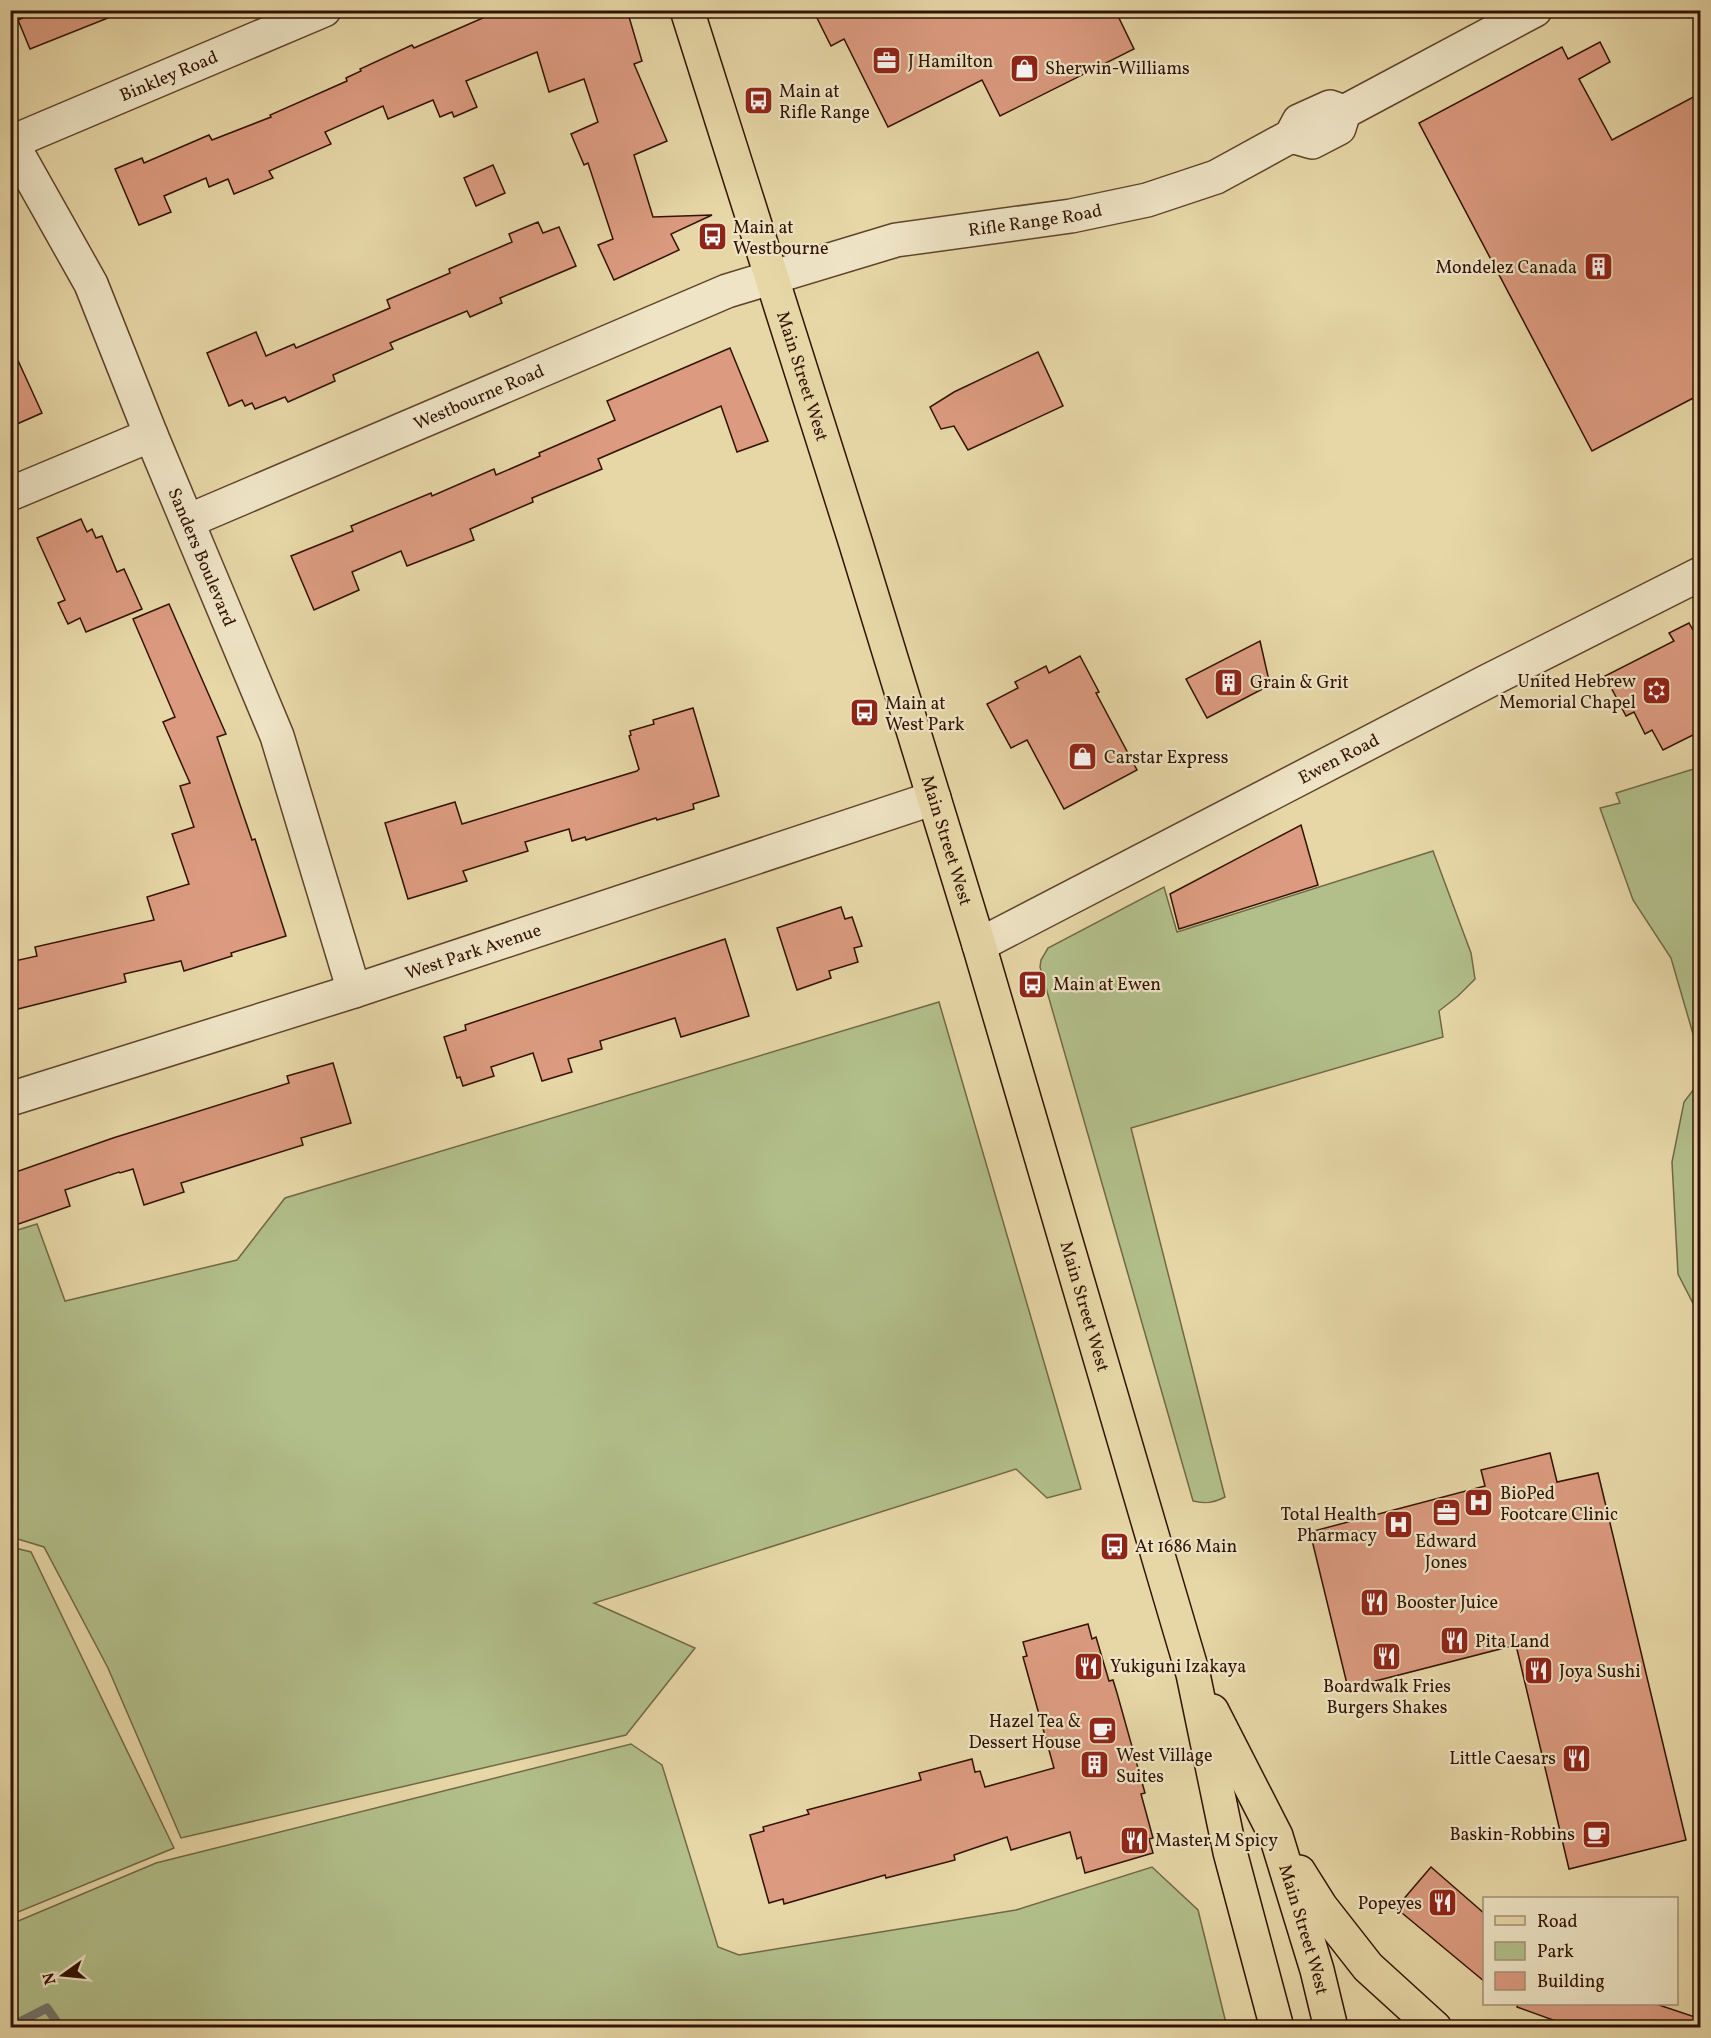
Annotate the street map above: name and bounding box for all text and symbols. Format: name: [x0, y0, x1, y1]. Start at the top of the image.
street label: Binkley Road: [116, 45, 222, 109]
office icon: J Hamilton: [871, 45, 903, 77]
place label: J Hamilton: [908, 50, 993, 75]
shop icon: Sherwin-Williams: [1008, 52, 1040, 84]
place label: Sherwin-Williams: [1045, 57, 1190, 82]
place label: Main at Rifle Range: [779, 80, 870, 126]
bus stop icon: Main at Rifle Range: [742, 85, 774, 117]
street label: Rifle Range Road: [967, 199, 1105, 244]
place label: Main at Westbourne: [733, 216, 829, 262]
bus stop icon: Main at Westbourne: [696, 221, 728, 253]
building icon: Mondelez Canada: [1582, 251, 1614, 283]
place label: Mondelez Canada: [1436, 256, 1577, 281]
street label: Main Street West: [769, 308, 834, 445]
street label: Westbourne Road: [410, 359, 548, 437]
street label: Sanders Boulevard: [161, 484, 241, 631]
building icon: Grain & Grit: [1213, 666, 1245, 698]
place label: United Hebrew Memorial Chapel: [1499, 670, 1636, 716]
place label: Grain & Grit: [1250, 671, 1349, 696]
synagogue icon: United Hebrew Memorial Chapel: [1641, 675, 1673, 707]
place label: Main at West Park: [885, 692, 965, 738]
bus stop icon: Main at West Park: [848, 697, 880, 729]
street label: Ewen Road: [1294, 728, 1384, 791]
shop icon: Carstar Express: [1067, 741, 1099, 773]
place label: Carstar Express: [1104, 746, 1228, 771]
street label: Main Street West: [914, 772, 977, 909]
street label: West Park Avenue: [402, 919, 545, 987]
bus stop icon: Main at Ewen: [1016, 968, 1048, 1000]
place label: Main at Ewen: [1053, 973, 1161, 998]
street label: Main Street West: [1053, 1238, 1114, 1375]
place label: BioPed Footcare Clinic: [1500, 1482, 1618, 1528]
hospital icon: BioPed Footcare Clinic: [1463, 1487, 1495, 1519]
office icon: Edward Jones: [1430, 1496, 1462, 1528]
place label: Total Health Pharmacy: [1280, 1503, 1377, 1549]
hospital icon: Total Health Pharmacy: [1382, 1508, 1414, 1540]
bus stop icon: At 1686 Main: [1098, 1530, 1130, 1562]
place label: Edward Jones: [1415, 1530, 1477, 1576]
place label: At 1686 Main: [1135, 1535, 1237, 1560]
restaurant icon: Booster Juice: [1359, 1586, 1391, 1618]
place label: Booster Juice: [1396, 1591, 1498, 1616]
restaurant icon: Pita Land: [1438, 1625, 1470, 1657]
place label: Pita Land: [1475, 1630, 1550, 1655]
restaurant icon: Boardwalk Fries Burgers Shakes: [1371, 1641, 1403, 1673]
restaurant icon: Yukiguni Izakaya: [1073, 1650, 1105, 1682]
place label: Yukiguni Izakaya: [1110, 1655, 1246, 1680]
restaurant icon: Joya Sushi: [1522, 1655, 1554, 1687]
place label: Joya Sushi: [1559, 1660, 1641, 1685]
place label: Boardwalk Fries Burgers Shakes: [1323, 1675, 1451, 1721]
place label: Hazel Tea & Dessert House: [968, 1710, 1081, 1756]
cafe icon: Hazel Tea & Dessert House: [1086, 1715, 1118, 1747]
restaurant icon: Little Caesars: [1561, 1742, 1593, 1774]
place label: West Village Suites: [1116, 1744, 1213, 1790]
place label: Little Caesars: [1449, 1747, 1556, 1772]
building icon: West Village Suites: [1079, 1749, 1111, 1781]
cafe icon: Baskin-Robbins: [1580, 1818, 1612, 1850]
place label: Baskin-Robbins: [1449, 1823, 1575, 1848]
restaurant icon: Master M Spicy: [1118, 1824, 1150, 1856]
place label: Master M Spicy: [1155, 1829, 1278, 1854]
street label: Main Street West: [1271, 1862, 1334, 1998]
restaurant icon: Popeyes: [1427, 1887, 1459, 1919]
place label: Popeyes: [1358, 1892, 1422, 1917]
legend: [1483, 1897, 1678, 2005]
text: Road: [1537, 1910, 1578, 1935]
text: Park: [1537, 1940, 1574, 1965]
north arrow: [33, 1945, 93, 2005]
text: N: [38, 1970, 63, 1987]
text: Building: [1537, 1970, 1605, 1995]

